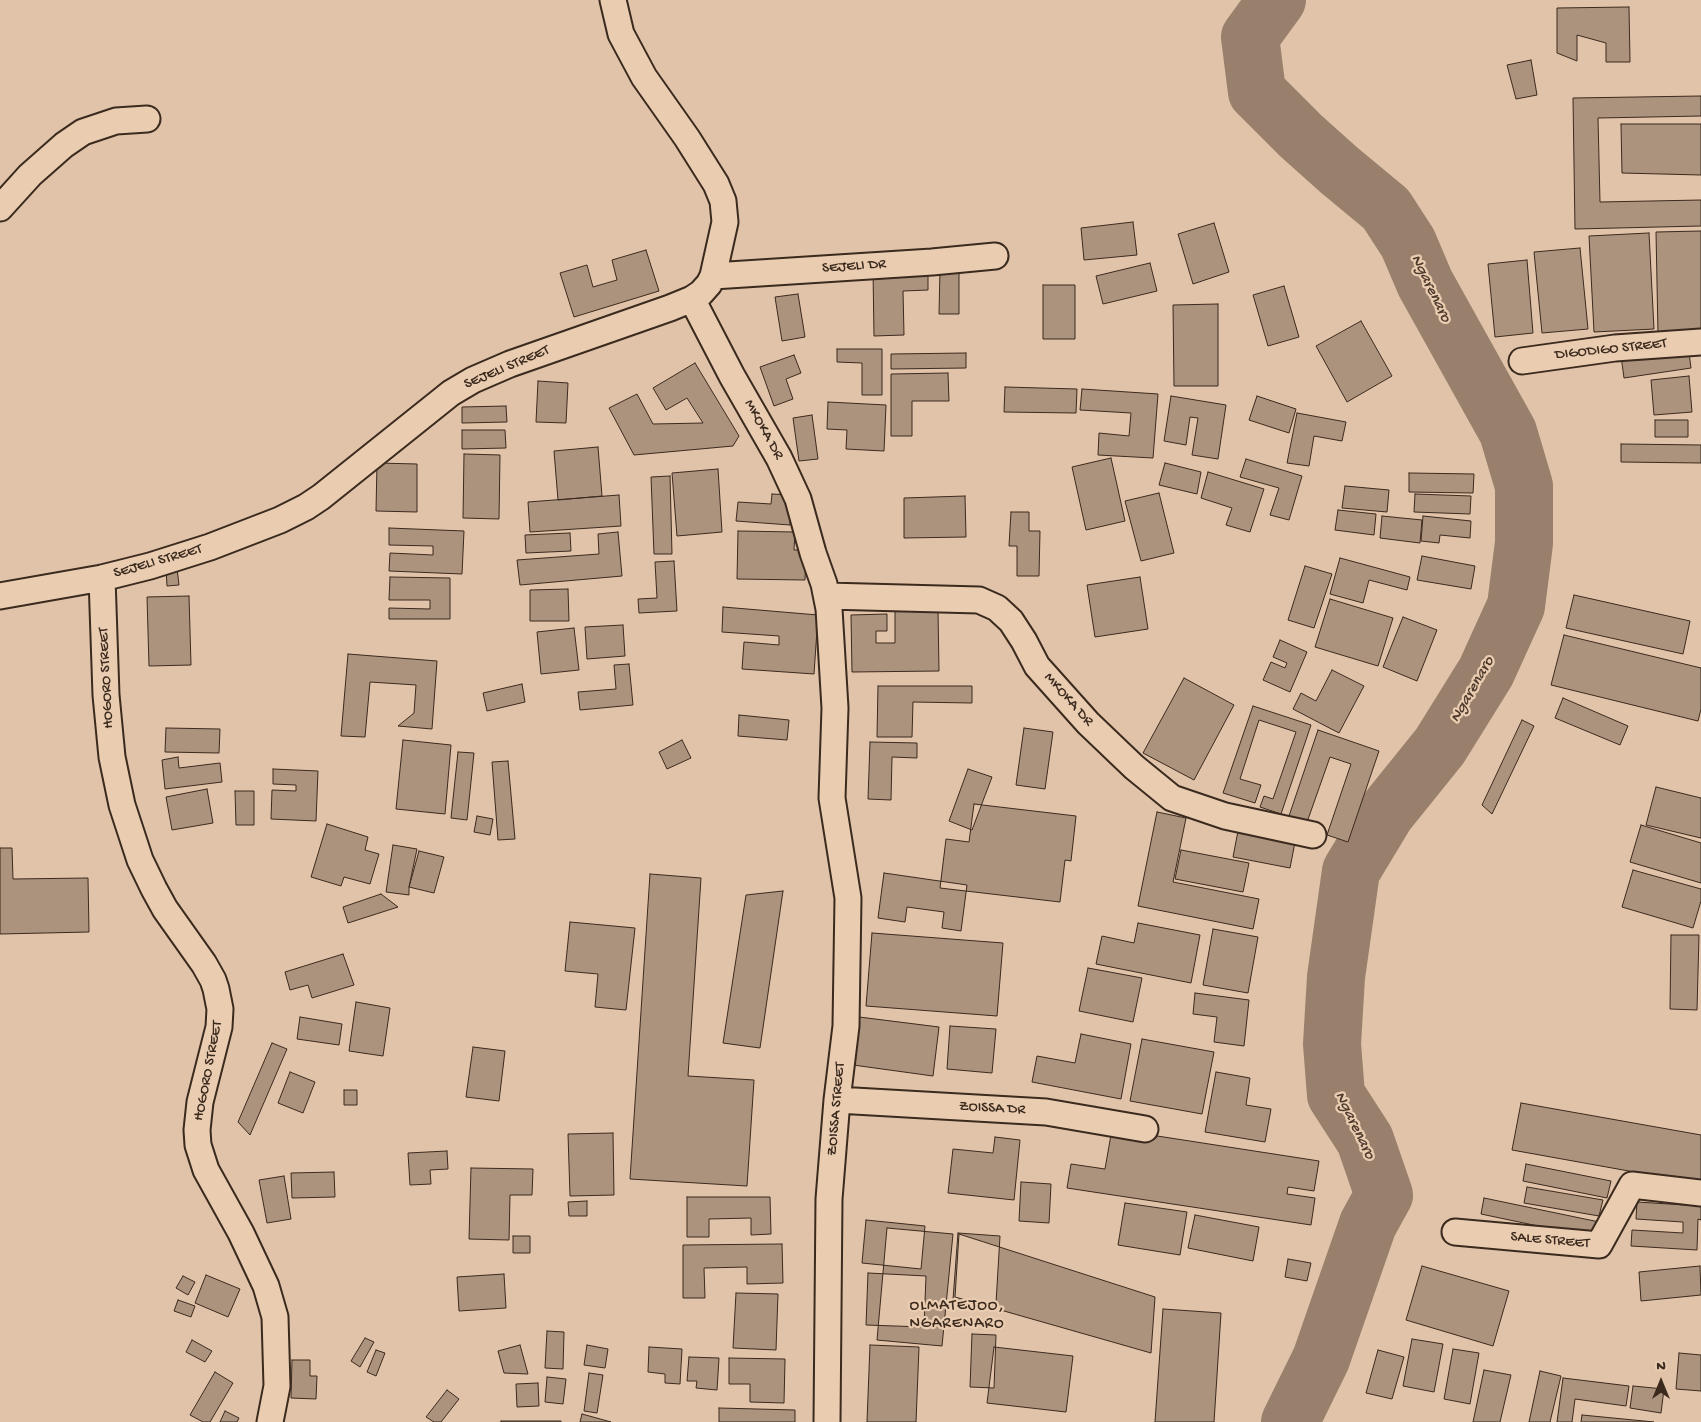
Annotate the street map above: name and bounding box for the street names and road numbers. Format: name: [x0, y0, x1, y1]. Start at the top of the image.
street label: SEJELI DR: [822, 256, 886, 278]
street label: DIGODIGO STREET: [1554, 335, 1668, 365]
street label: SEJELI STREET: [461, 342, 553, 394]
street label: MKOKA DR: [739, 397, 787, 463]
street label: SEJELI STREET: [112, 541, 204, 583]
street label: HOGORO STREET: [95, 627, 119, 729]
street label: MKOKA DR: [1039, 669, 1097, 731]
street label: HOGORO STREET: [190, 1019, 228, 1123]
street label: ZOISSA STREET: [824, 1062, 850, 1156]
street label: ZOISSA DR: [958, 1098, 1026, 1120]
street label: SALE STREET: [1510, 1229, 1590, 1253]

